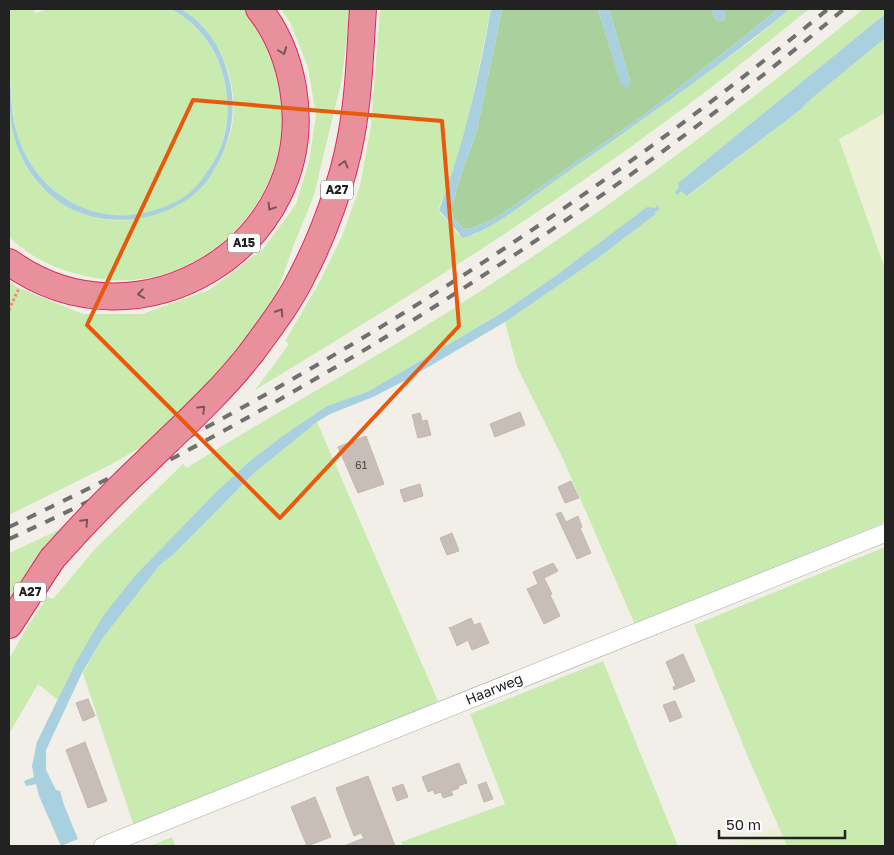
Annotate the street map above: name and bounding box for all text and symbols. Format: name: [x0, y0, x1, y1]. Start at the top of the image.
one-way arrow: [277, 46, 287, 55]
one-way arrow: [338, 159, 349, 168]
road number: A27: [321, 180, 353, 200]
one-way arrow: [268, 202, 278, 211]
road number: A15: [228, 234, 260, 252]
one-way arrow: [136, 288, 144, 299]
one-way arrow: [274, 308, 283, 318]
one-way arrow: [196, 406, 205, 415]
house number: 61: [355, 458, 367, 471]
one-way arrow: [79, 519, 88, 528]
road number: A27: [14, 582, 46, 602]
street label: Haarweg: [463, 669, 525, 708]
scale bar: [719, 808, 845, 840]
text: 50 m: [726, 815, 761, 833]

